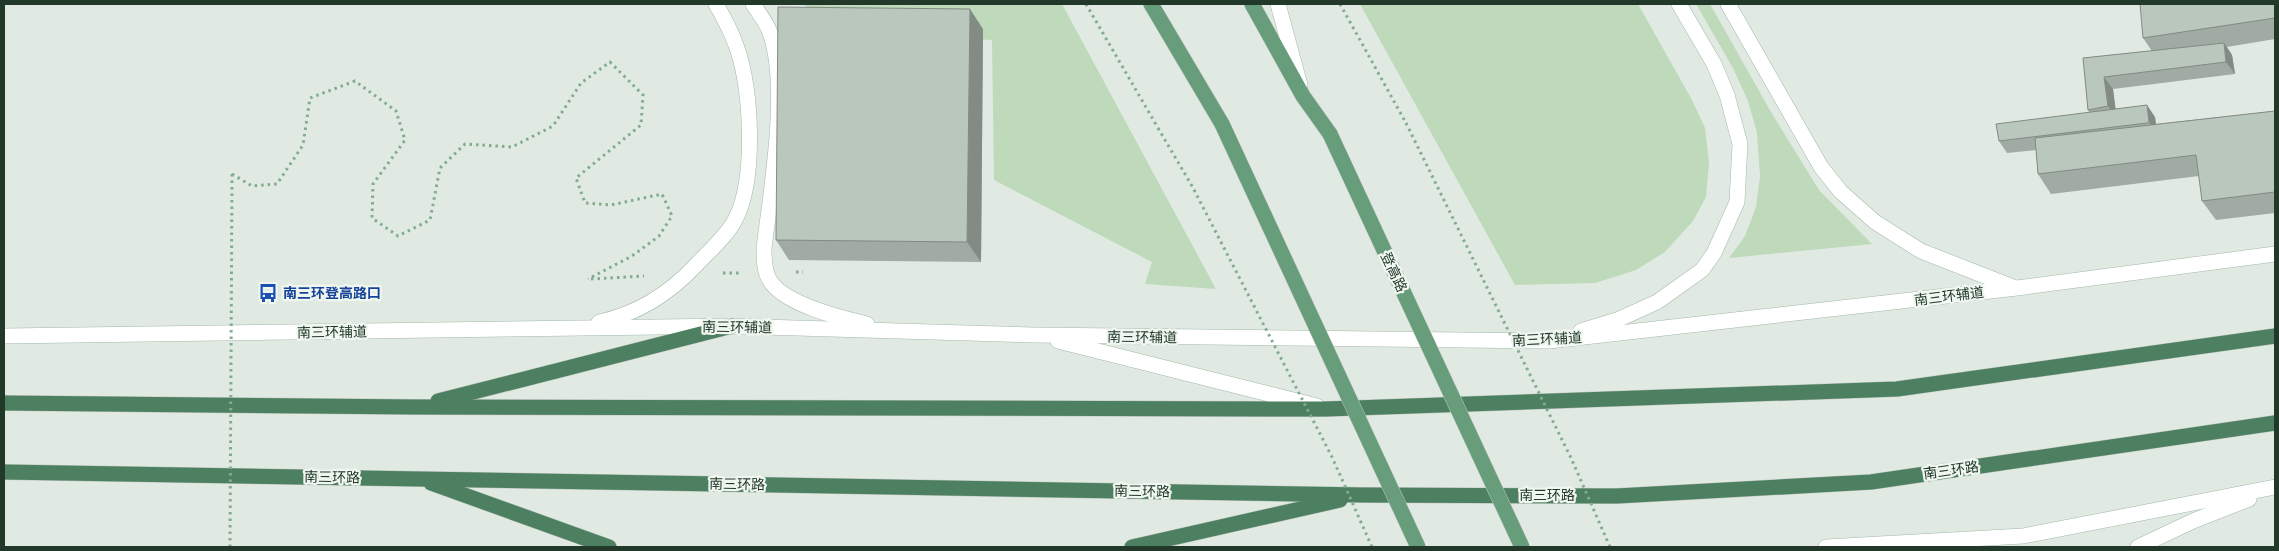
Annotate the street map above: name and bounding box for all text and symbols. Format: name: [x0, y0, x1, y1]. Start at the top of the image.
street label: 登高路: [1377, 249, 1411, 295]
bus stop icon: 南三环登高路口: [257, 282, 279, 304]
street label: 南三环辅道: [1913, 283, 1985, 309]
place label: 南三环登高路口: [283, 284, 381, 302]
street label: 南三环辅道: [702, 317, 772, 337]
street label: 南三环辅道: [297, 322, 367, 342]
street label: 南三环辅道: [1107, 327, 1177, 347]
street label: 南三环辅道: [1512, 328, 1582, 350]
street label: 南三环路: [1922, 457, 1980, 483]
street label: 南三环路: [304, 468, 360, 486]
street label: 南三环路: [709, 475, 765, 493]
street label: 南三环路: [1114, 482, 1170, 500]
street label: 南三环路: [1519, 486, 1575, 504]

